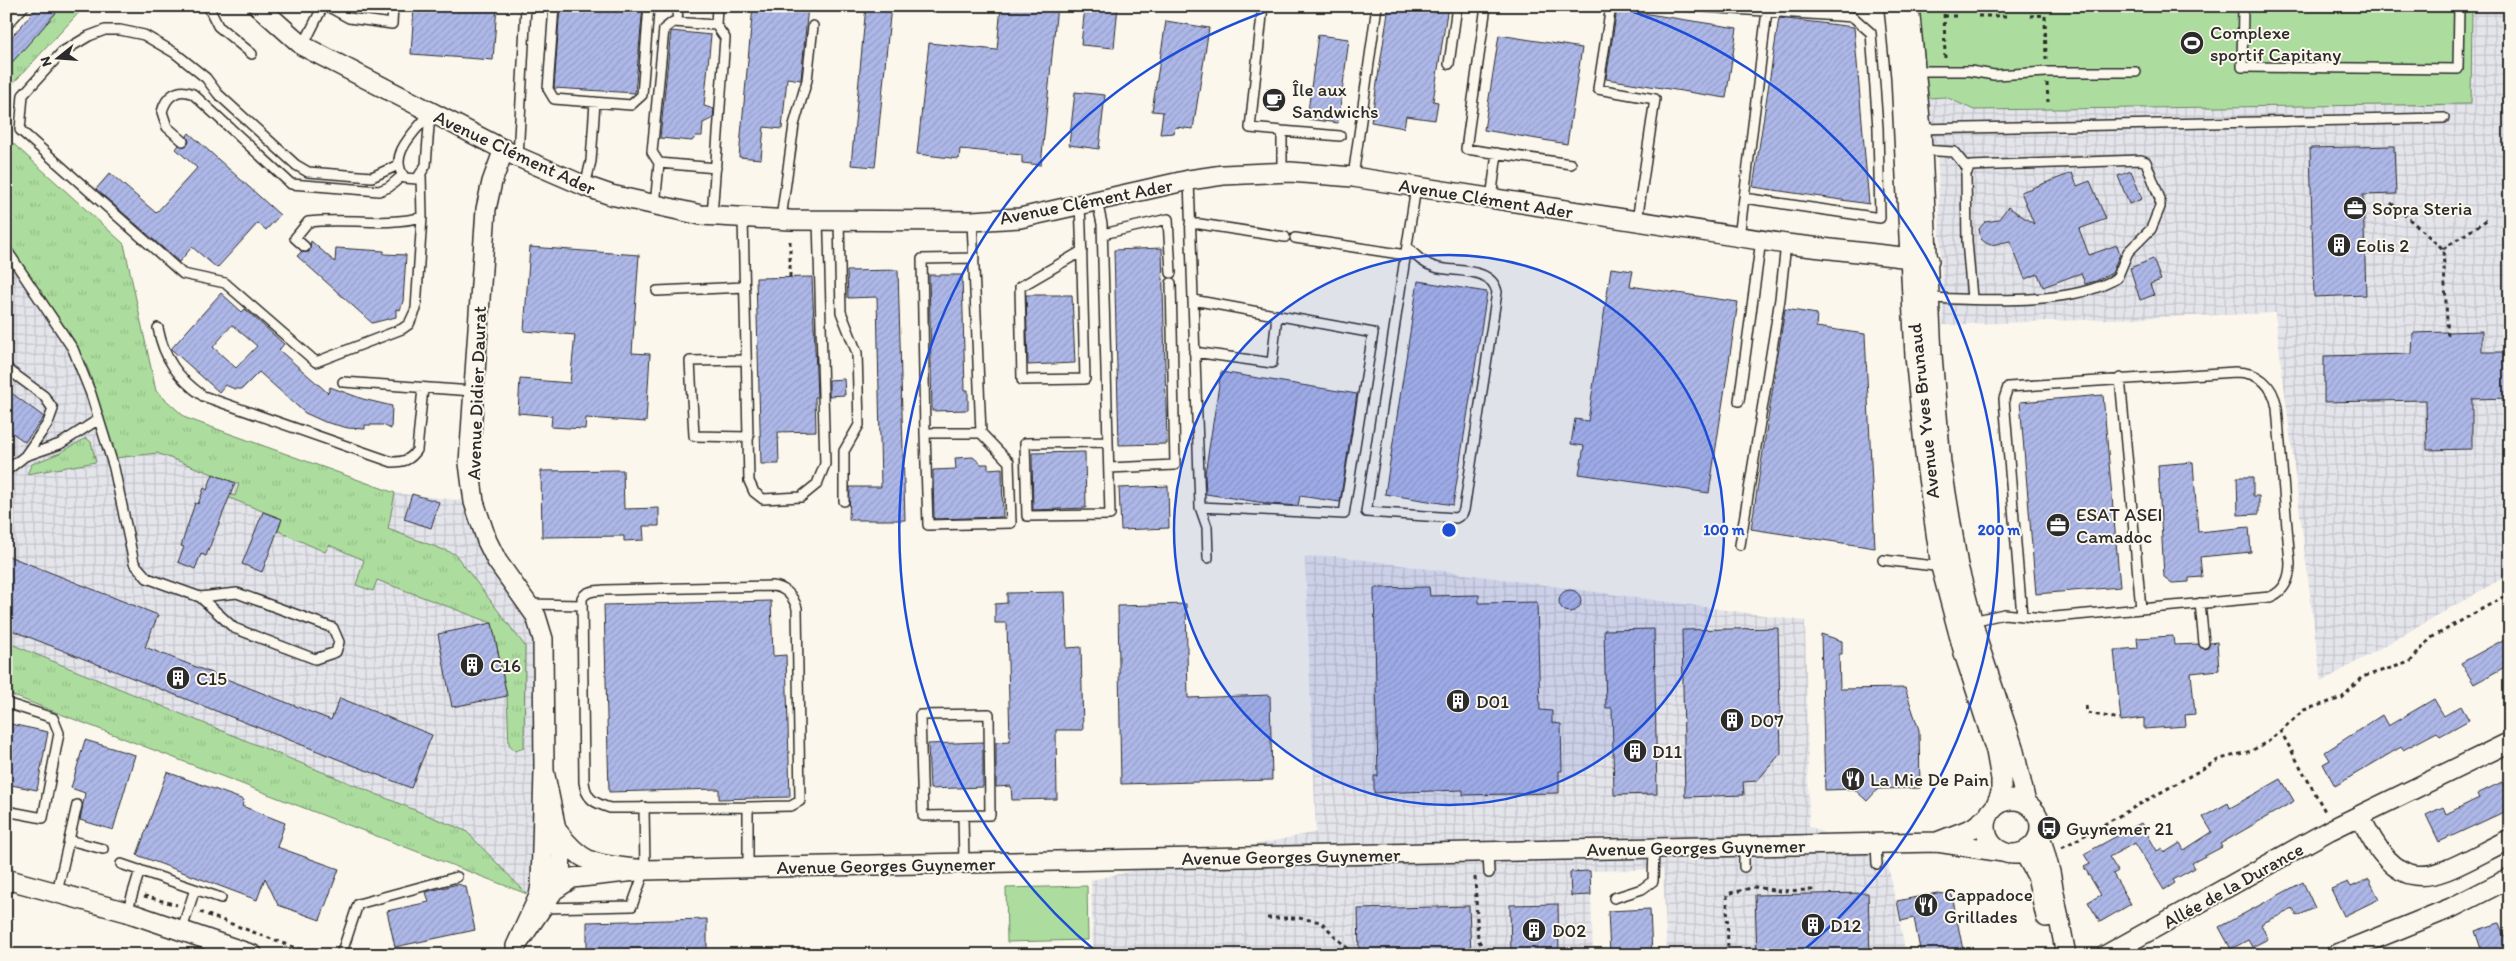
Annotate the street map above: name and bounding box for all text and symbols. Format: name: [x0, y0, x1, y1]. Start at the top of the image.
place label: Complexe sportif Capitany: [2210, 21, 2341, 66]
sports icon: Complexe sportif Capitany: [2179, 30, 2205, 56]
north arrow: [32, 32, 82, 82]
text: N: [37, 55, 56, 69]
place label: Île aux Sandwichs: [1292, 78, 1378, 123]
cafe icon: Île aux Sandwichs: [1261, 87, 1287, 113]
street label: Avenue Clément Ader: [430, 105, 600, 200]
street label: Avenue Clément Ader: [998, 173, 1175, 230]
street label: Avenue Clément Ader: [1397, 173, 1575, 224]
office icon: Sopra Steria: [2342, 195, 2368, 221]
place label: Sopra Steria: [2372, 197, 2472, 220]
building icon: Eolis 2: [2326, 232, 2352, 258]
place label: Eolis 2: [2356, 234, 2409, 257]
street label: Avenue Didier Daurat: [462, 306, 491, 481]
street label: Avenue Yves Brunaud: [1903, 322, 1944, 500]
place label: ESAT ASEI Camadoc: [2076, 503, 2163, 548]
office icon: ESAT ASEI Camadoc: [2045, 512, 2071, 538]
centre of rings: [1440, 521, 1458, 539]
text: 100 m: [1703, 521, 1745, 539]
text: 200 m: [1978, 521, 2021, 539]
building icon: C16: [459, 652, 485, 678]
place label: C16: [490, 654, 521, 677]
building icon: C15: [165, 665, 191, 691]
place label: C15: [196, 667, 227, 690]
building icon: D01: [1445, 688, 1471, 714]
place label: D01: [1476, 690, 1509, 713]
building icon: D07: [1719, 707, 1745, 733]
place label: D07: [1750, 709, 1784, 732]
building icon: D11: [1622, 738, 1648, 764]
place label: D11: [1652, 740, 1682, 763]
restaurant icon: La Mie De Pain: [1840, 766, 1866, 792]
place label: La Mie De Pain: [1870, 768, 1989, 791]
bus stop icon: Guynemer 21: [2036, 815, 2062, 841]
place label: Guynemer 21: [2066, 817, 2174, 840]
street label: Avenue Georges Guynemer: [1586, 834, 1806, 861]
street label: Allée de la Durance: [2159, 837, 2307, 934]
street label: Avenue Georges Guynemer: [1181, 843, 1401, 870]
street label: Avenue Georges Guynemer: [776, 852, 996, 879]
place label: Cappadoce Grillades: [1944, 883, 2033, 928]
restaurant icon: Cappadoce Grillades: [1913, 892, 1939, 918]
building icon: D12: [1800, 912, 1826, 938]
place label: D12: [1830, 914, 1861, 937]
building icon: D02: [1521, 917, 1547, 943]
place label: D02: [1552, 919, 1586, 942]

